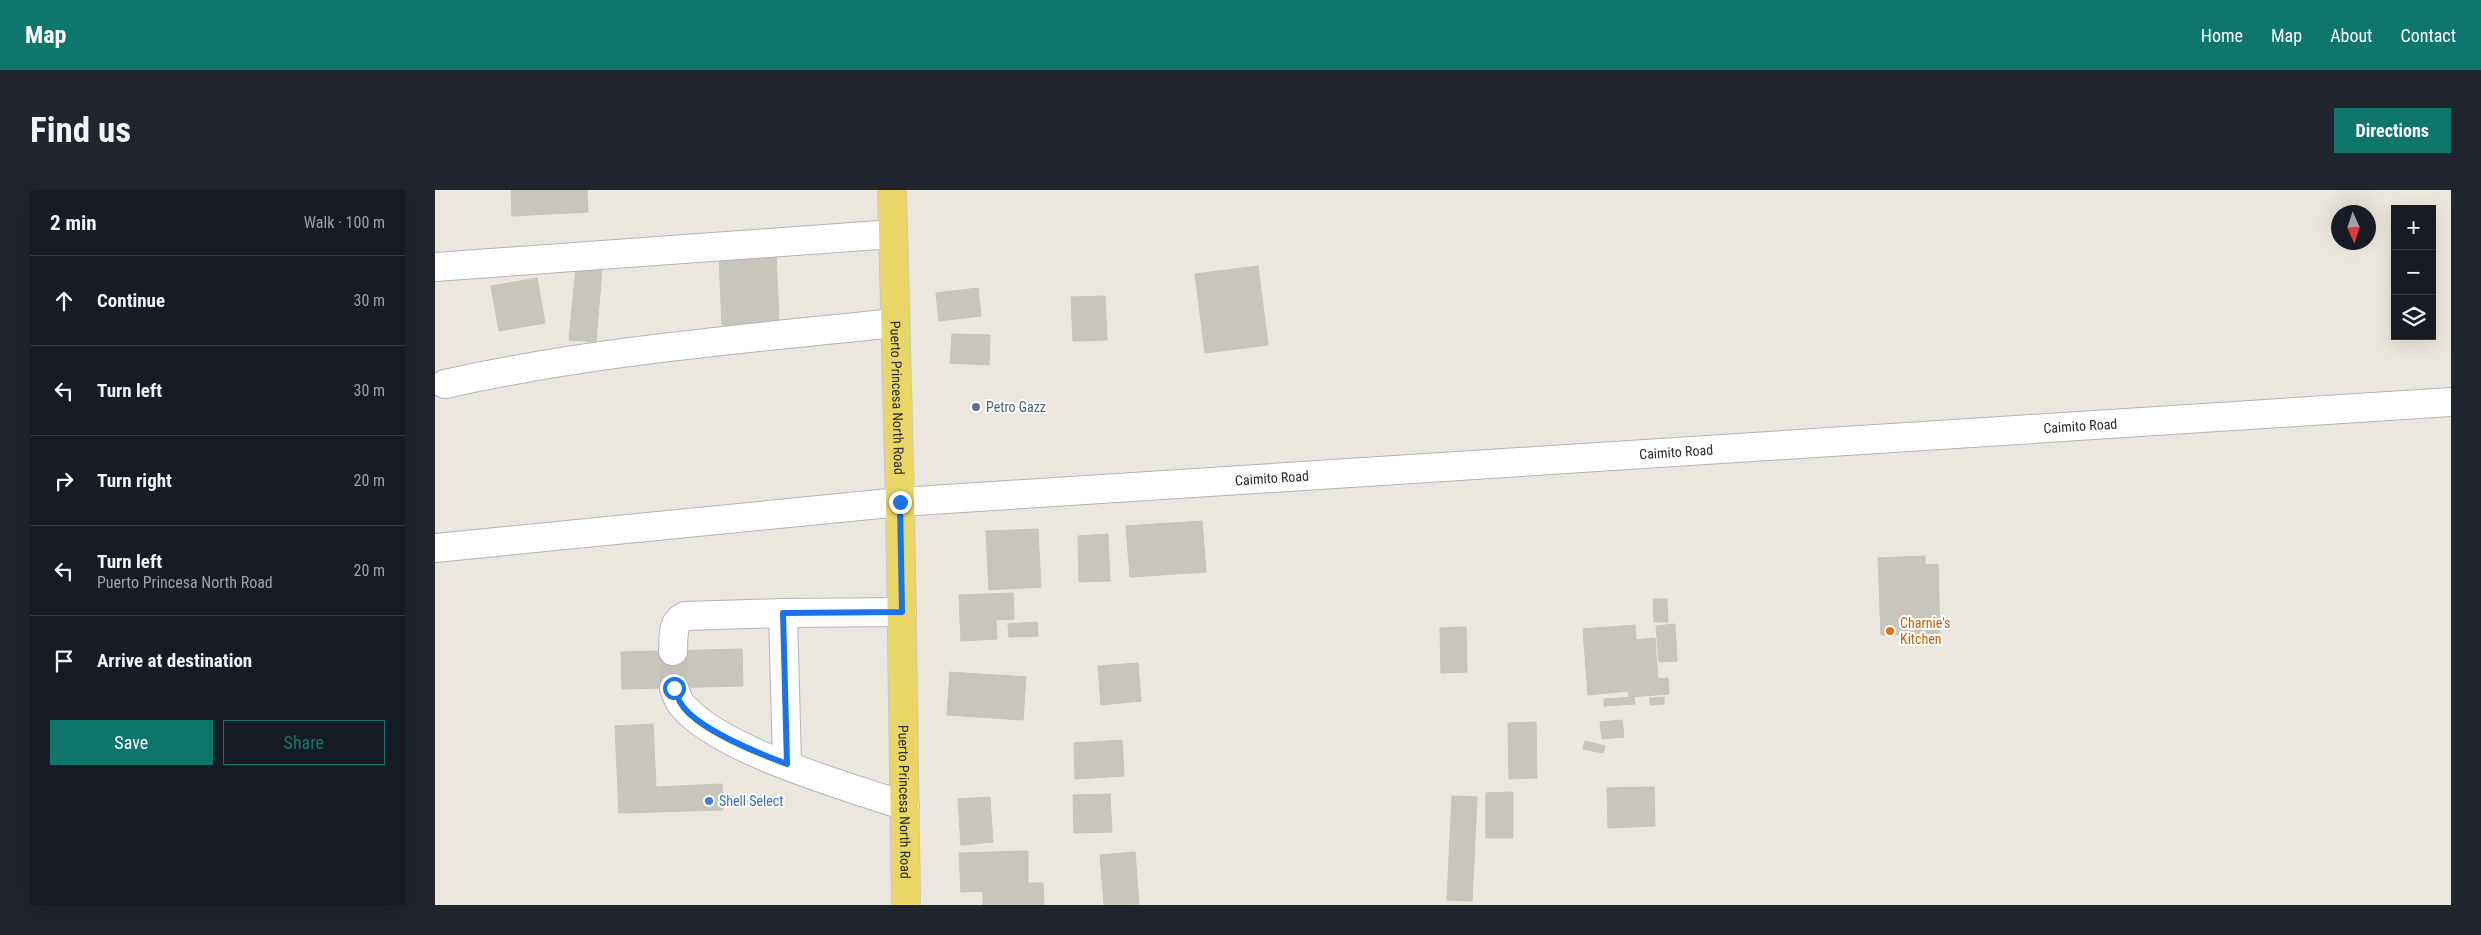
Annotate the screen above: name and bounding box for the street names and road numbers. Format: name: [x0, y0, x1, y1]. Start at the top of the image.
street label: Puerto Princesa North Road: [887, 321, 907, 475]
street label: Caimito Road: [2043, 416, 2118, 436]
street label: Caimito Road: [1639, 442, 1714, 462]
street label: Caimito Road: [1234, 468, 1309, 488]
street label: Puerto Princesa North Road: [895, 725, 914, 879]

